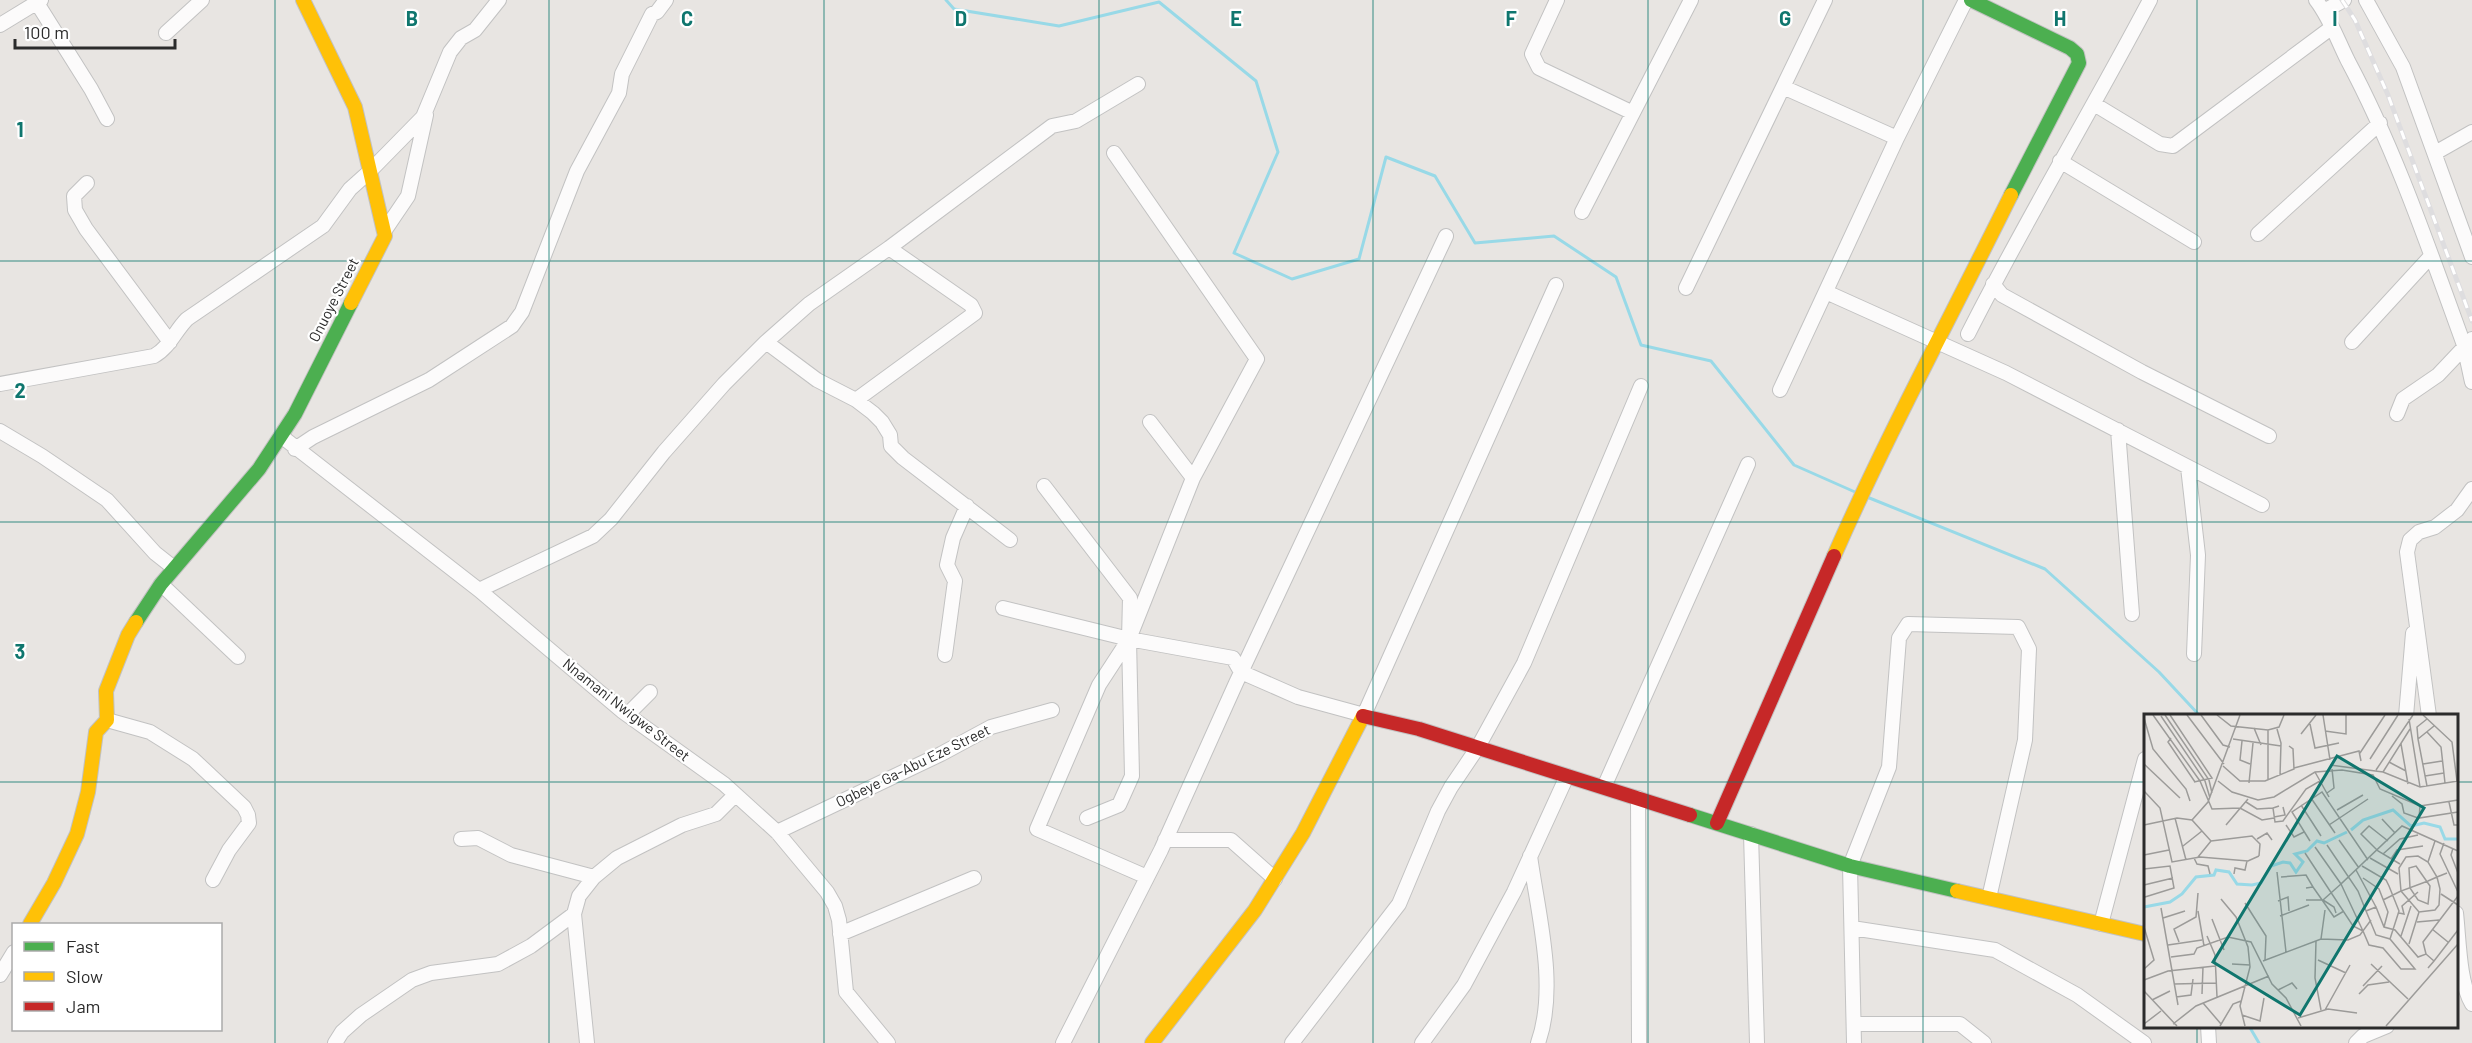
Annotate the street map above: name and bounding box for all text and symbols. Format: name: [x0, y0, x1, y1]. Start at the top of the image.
text: B: [406, 6, 418, 30]
text: C: [681, 6, 693, 30]
text: D: [955, 6, 967, 30]
text: E: [1230, 6, 1242, 30]
text: F: [1505, 6, 1517, 30]
text: G: [1779, 6, 1791, 30]
text: H: [2054, 6, 2066, 30]
text: I: [2332, 6, 2338, 30]
scale bar: [15, 12, 176, 50]
text: 100 m: [24, 21, 69, 43]
text: 1: [16, 117, 24, 141]
street label: Onuoye Street: [304, 255, 362, 345]
text: 2: [14, 378, 26, 402]
text: 3: [15, 639, 25, 663]
street label: Nnamani Nwigwe Street: [560, 654, 694, 764]
inset map: [2144, 714, 2457, 1028]
street label: Ogbeye Ga-Abu Eze Street: [832, 720, 993, 810]
legend: [12, 923, 222, 1031]
text: Fast: [66, 935, 100, 957]
text: Slow: [66, 965, 103, 987]
text: Jam: [66, 995, 100, 1017]

